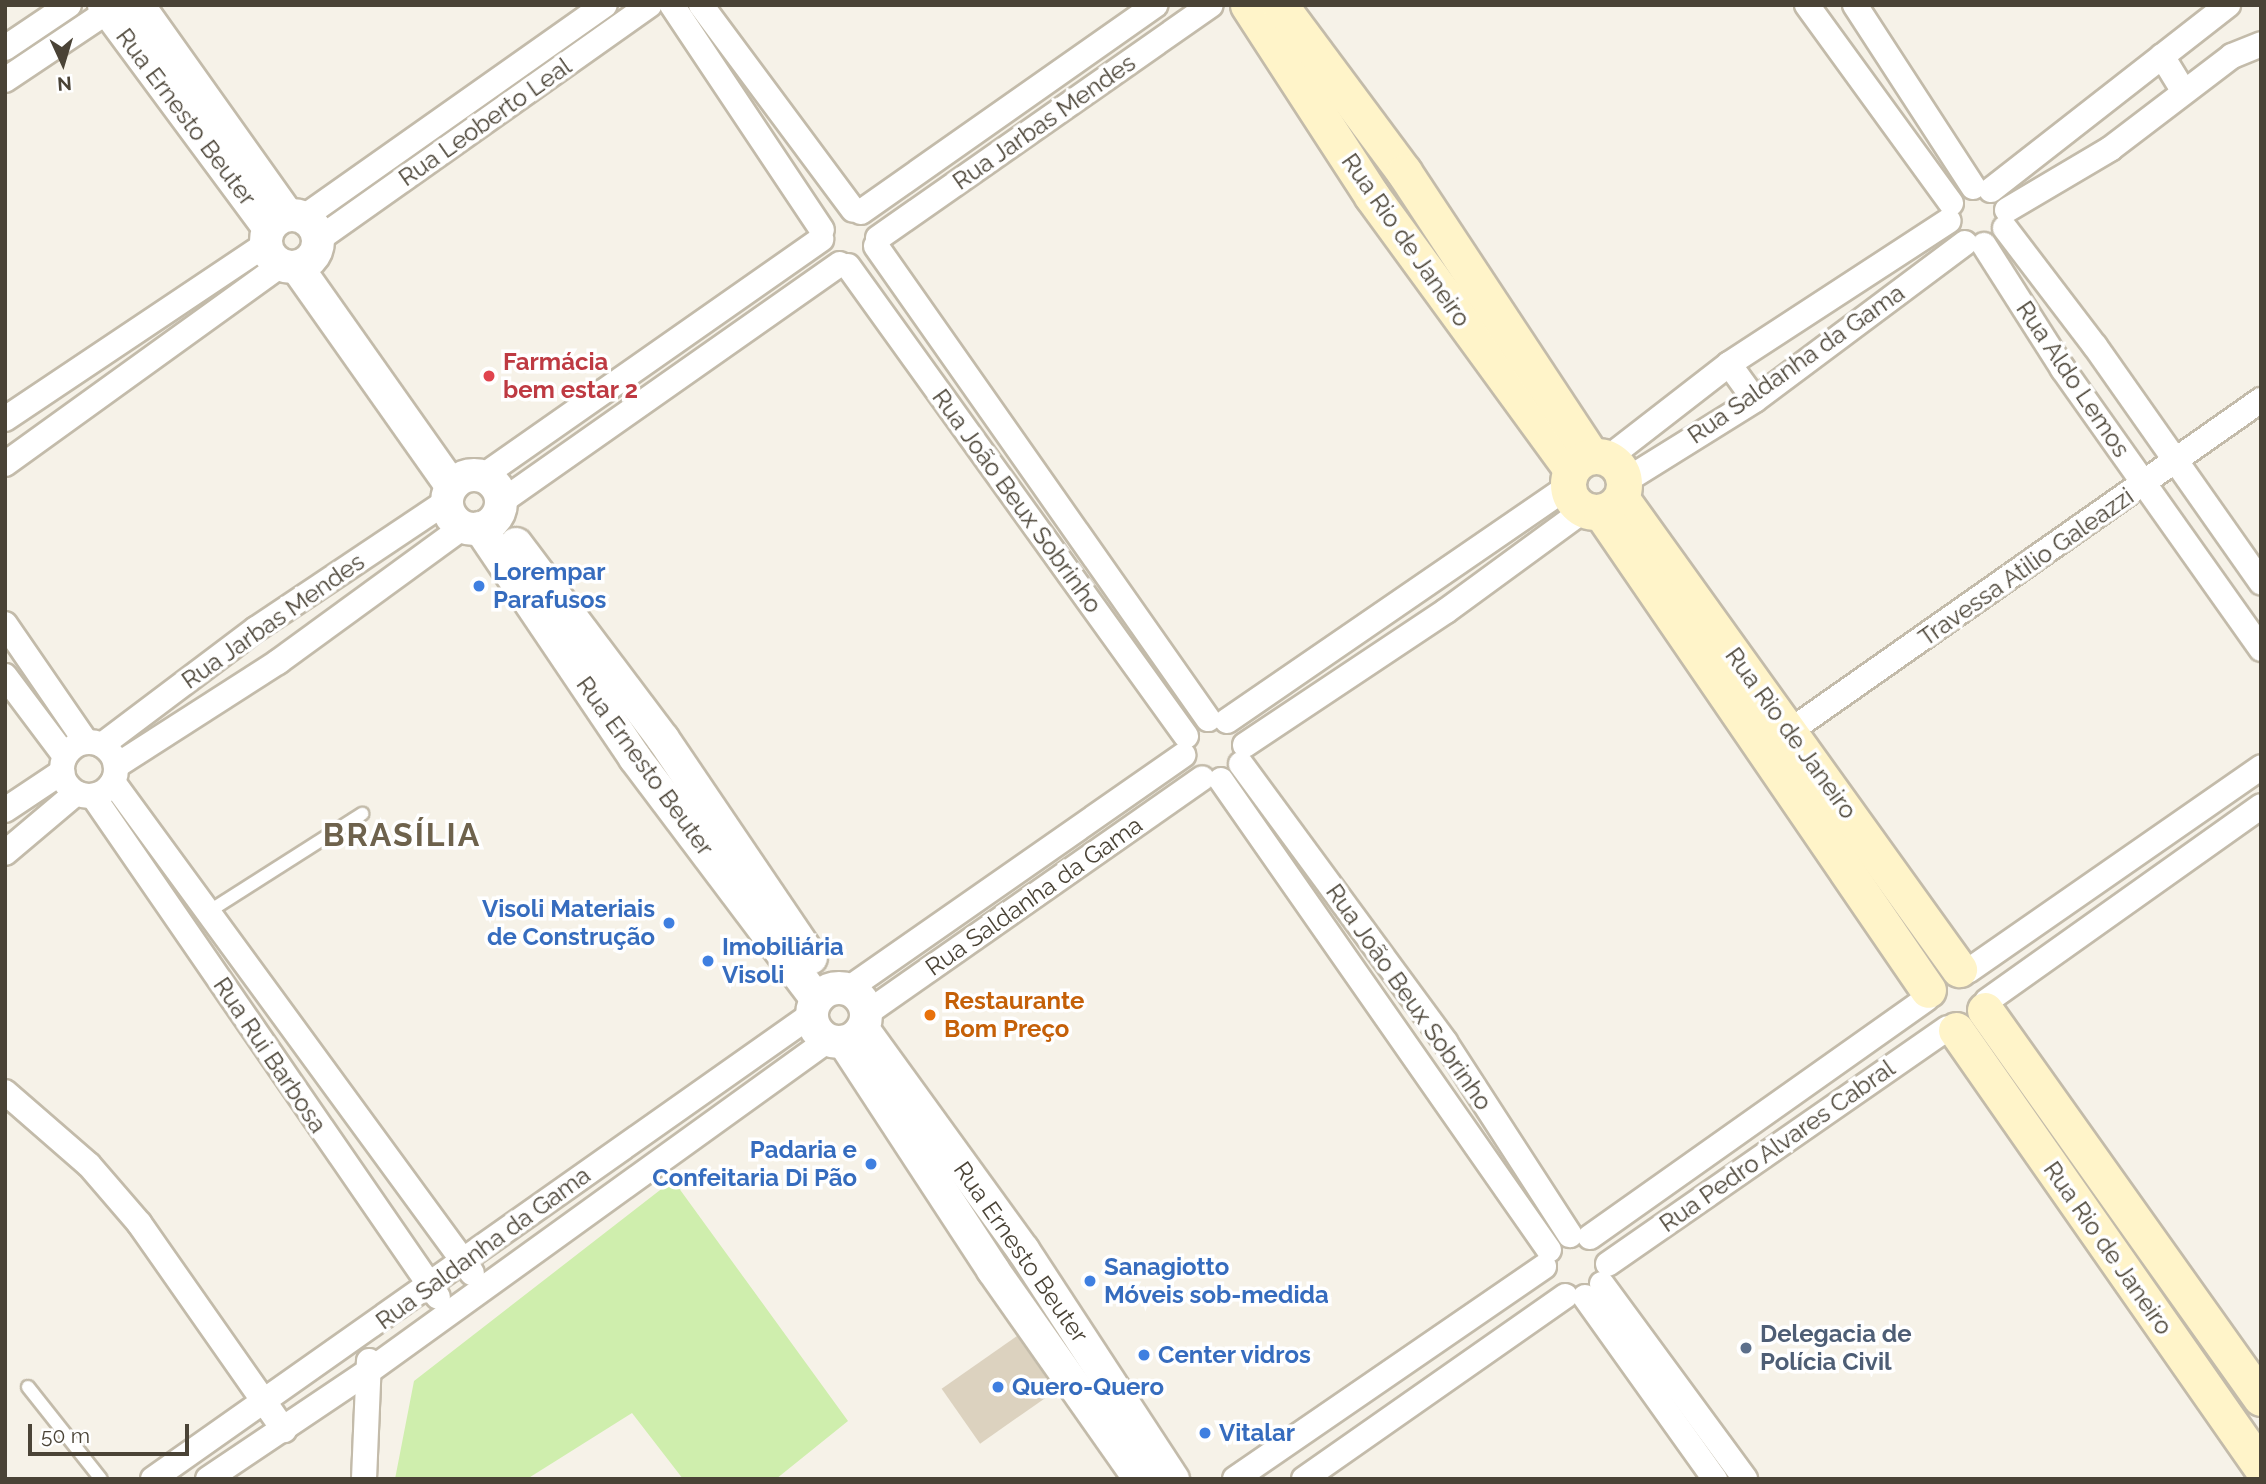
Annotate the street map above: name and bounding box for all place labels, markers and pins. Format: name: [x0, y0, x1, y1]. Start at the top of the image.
place label: Farmácia bem estar 2: [503, 348, 638, 404]
marker: Farmácia bem estar 2: [481, 368, 497, 384]
place label: Lorempar Parafusos: [493, 558, 606, 614]
marker: Lorempar Parafusos: [471, 578, 487, 594]
place label: Visoli Materiais de Construção: [482, 895, 655, 951]
marker: Visoli Materiais de Construção: [661, 915, 677, 931]
place label: Imobiliária Visoli: [722, 933, 844, 989]
marker: Imobiliária Visoli: [700, 953, 716, 969]
place label: Restaurante Bom Preço: [944, 987, 1084, 1043]
marker: Restaurante Bom Preço: [922, 1007, 938, 1023]
place label: Padaria e Confeitaria Di Pão: [652, 1136, 857, 1192]
marker: Padaria e Confeitaria Di Pão: [863, 1156, 879, 1172]
place label: Sanagiotto Móveis sob-medida: [1104, 1253, 1329, 1309]
marker: Sanagiotto Móveis sob-medida: [1082, 1273, 1098, 1289]
place label: Delegacia de Polícia Civil: [1760, 1320, 1912, 1376]
marker: Delegacia de Polícia Civil: [1738, 1340, 1754, 1356]
place label: Center vidros: [1158, 1341, 1312, 1369]
marker: Center vidros: [1136, 1347, 1152, 1363]
place label: Quero-Quero: [1012, 1373, 1164, 1401]
marker: Quero-Quero: [990, 1379, 1006, 1395]
place label: Vitalar: [1219, 1419, 1295, 1447]
marker: Vitalar: [1197, 1425, 1213, 1441]

